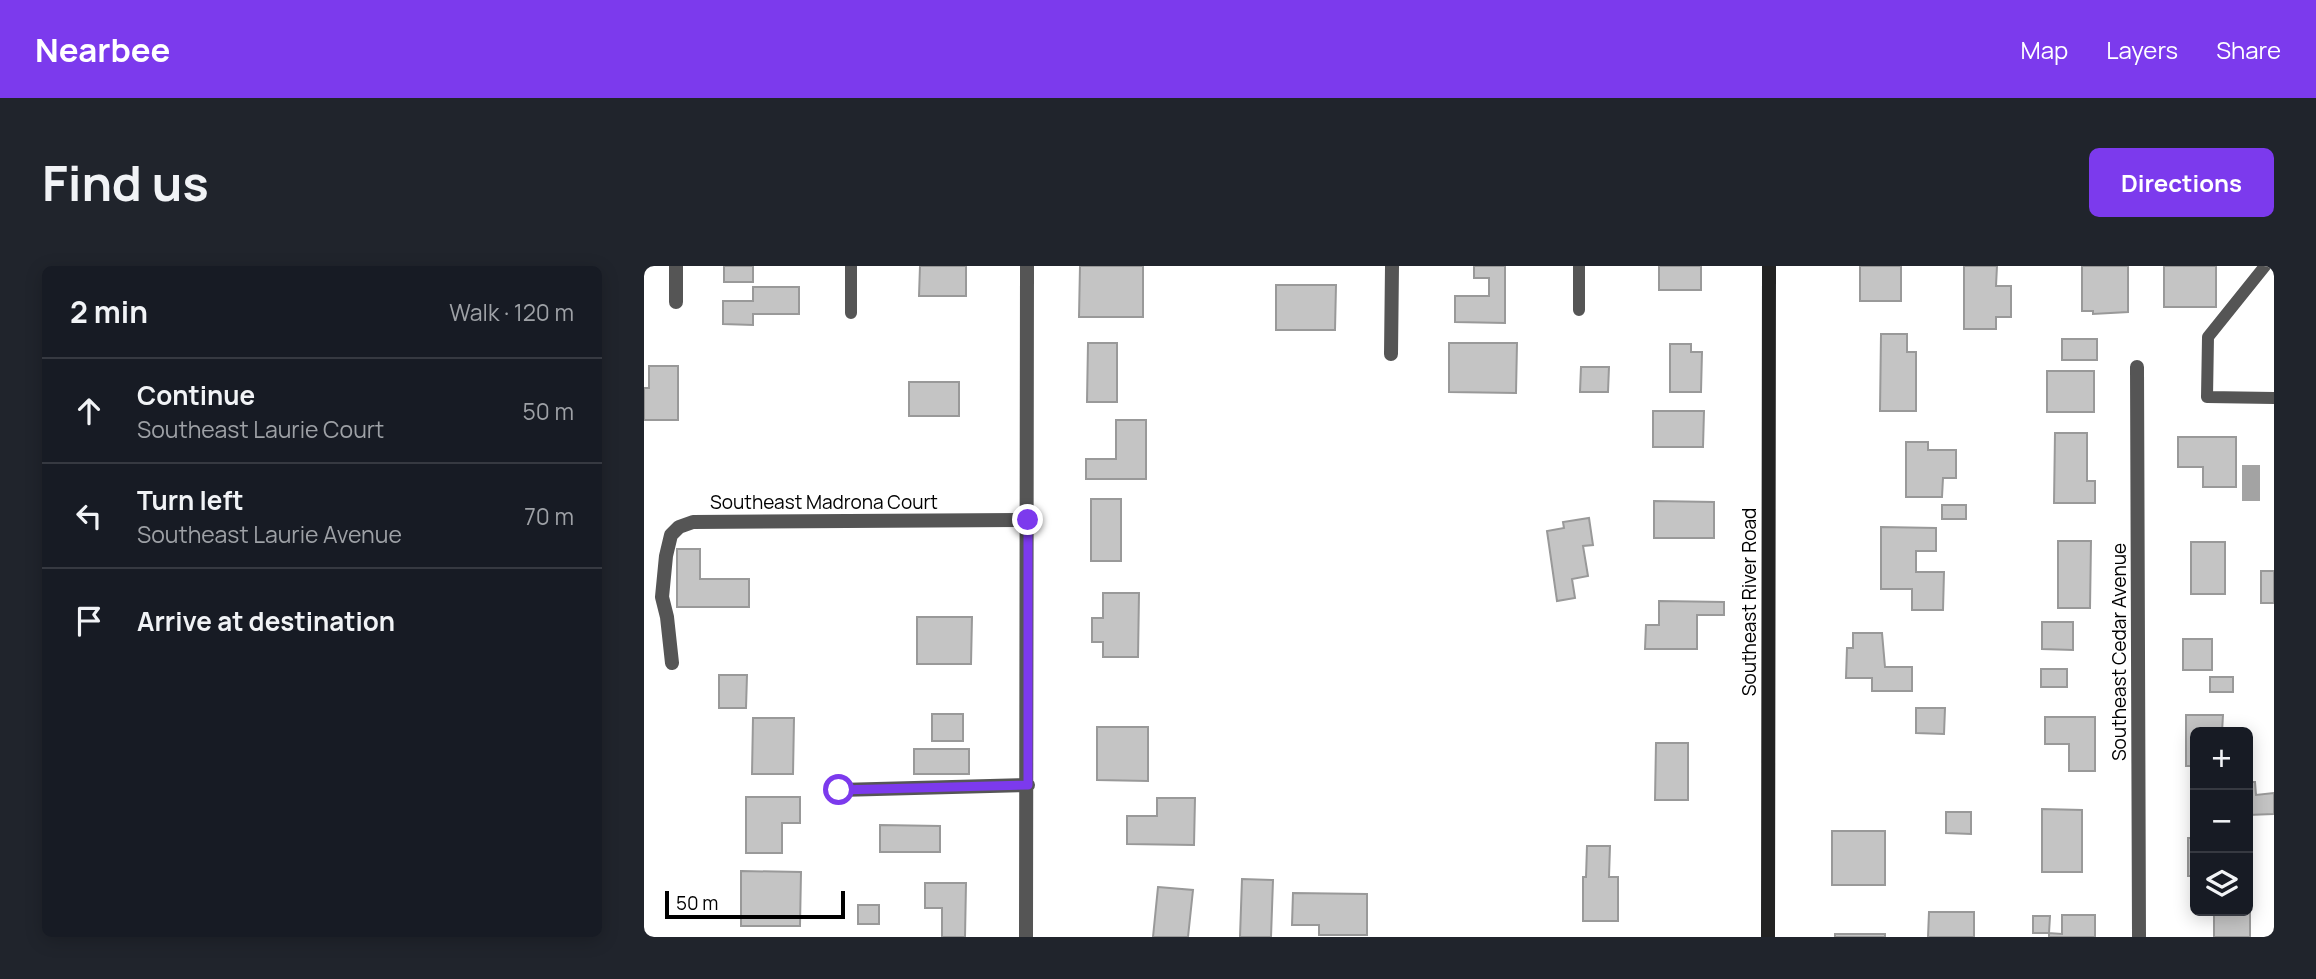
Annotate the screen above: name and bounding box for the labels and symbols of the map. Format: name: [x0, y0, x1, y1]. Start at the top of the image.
street label: Southeast Madrona Court: [710, 489, 938, 515]
route end: [1012, 504, 1043, 535]
street label: Southeast River Road: [1736, 508, 1762, 696]
street label: Southeast Cedar Avenue: [2106, 543, 2132, 761]
route start: [823, 774, 854, 805]
scale bar: [665, 888, 845, 920]

